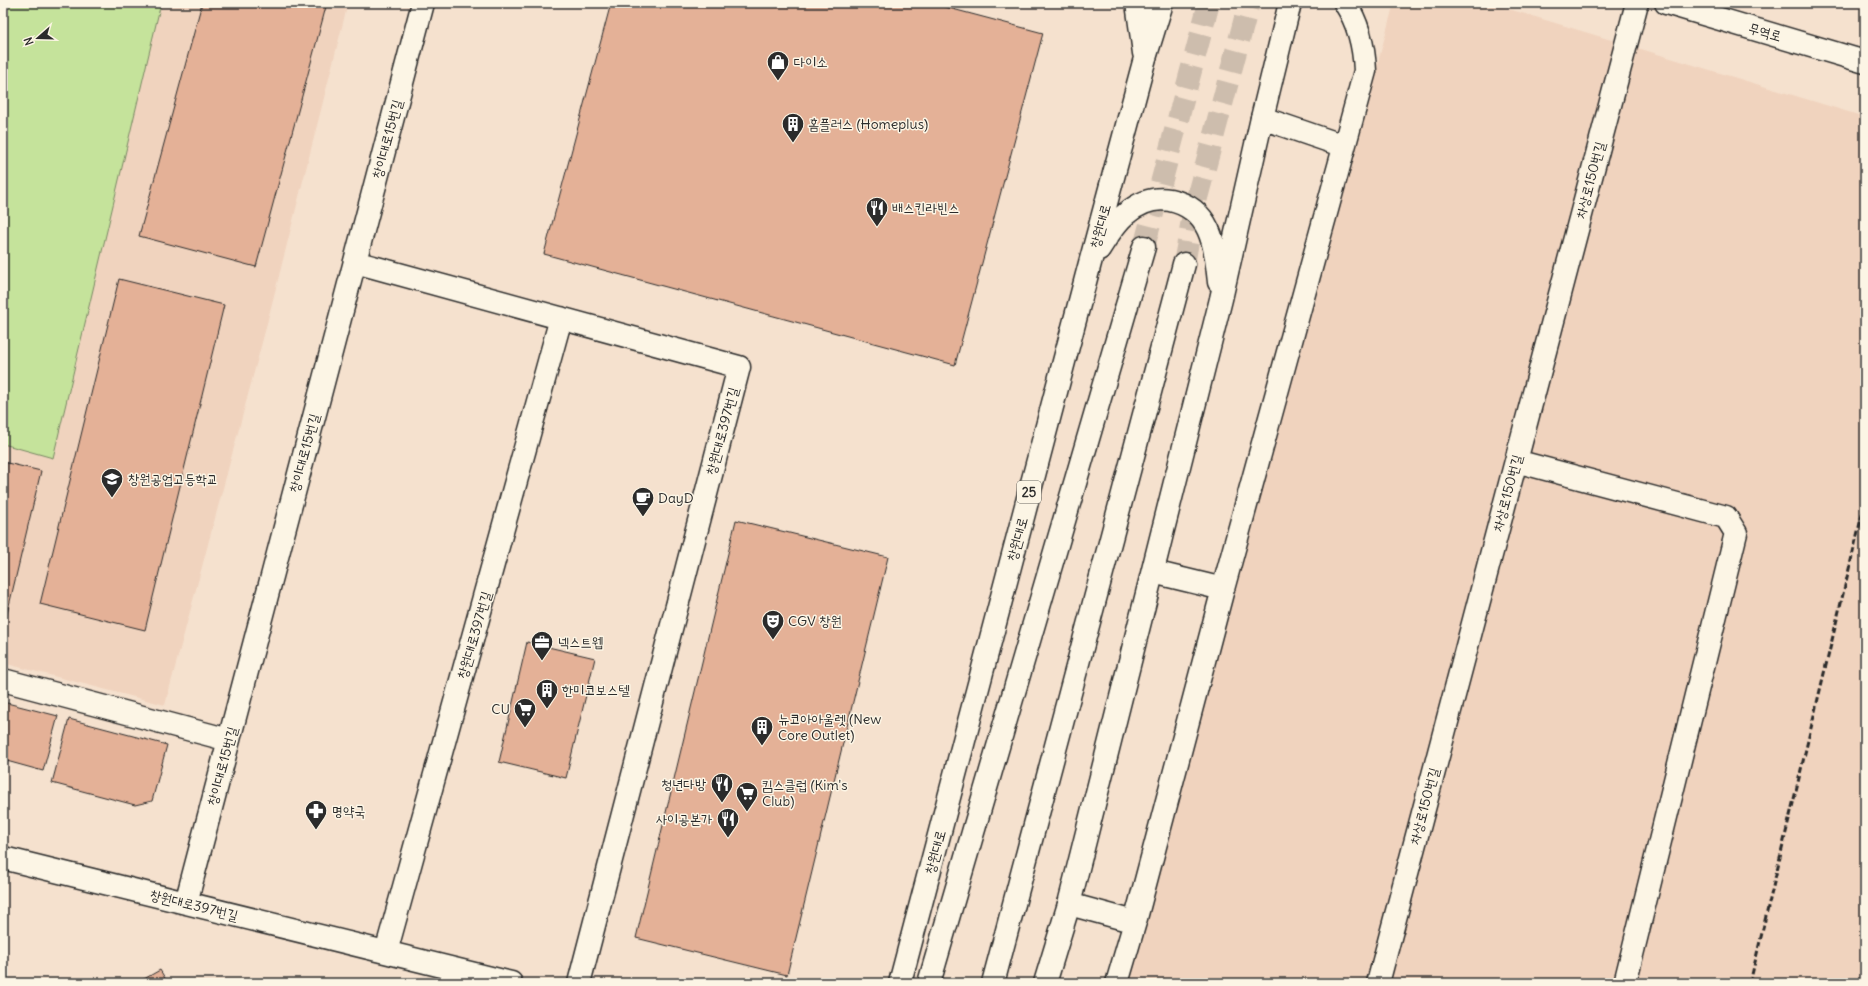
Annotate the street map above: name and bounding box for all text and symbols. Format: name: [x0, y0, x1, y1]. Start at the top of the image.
north arrow: [18, 18, 58, 58]
street label: 무역로: [1746, 19, 1784, 45]
text: N: [21, 35, 36, 47]
shop icon: 다이소: [765, 49, 791, 82]
place label: 다이소: [794, 53, 828, 71]
street label: 창이대로15번길: [368, 97, 406, 181]
building icon: 홈플러스 (Homeplus): [780, 111, 806, 144]
place label: 홈플러스 (Homeplus): [808, 115, 928, 133]
street label: 차상로150번길: [1571, 139, 1609, 221]
restaurant icon: 배스킨라빈스: [864, 195, 890, 228]
place label: 배스킨라빈스: [892, 199, 960, 217]
street label: 창원대로: [1085, 202, 1115, 250]
street label: 창원대로397번길: [702, 384, 743, 477]
street label: 창이대로15번길: [285, 411, 323, 495]
street label: 차상로150번길: [1488, 452, 1526, 534]
school or university icon: 창원공업고등학교: [99, 466, 125, 499]
place label: 창원공업고등학교: [128, 470, 218, 488]
road number: 25: [1017, 481, 1041, 503]
cafe icon: DayD: [630, 485, 656, 518]
place label: DayD: [658, 489, 694, 507]
street label: 창원대로: [1002, 515, 1032, 563]
street label: 창원대로397번길: [453, 588, 495, 681]
theatre icon: CGV 창원: [760, 608, 786, 641]
place label: CGV 창원: [788, 612, 842, 630]
office icon: 넥스트웹: [529, 629, 555, 662]
place label: 넥스트웹: [558, 633, 603, 651]
building icon: 한미코보스텔: [534, 677, 560, 710]
place label: 한미코보스텔: [562, 681, 630, 699]
supermarket icon: CU: [512, 696, 538, 729]
place label: CU: [491, 700, 510, 718]
place label: 뉴코아아울렛 (New Core Outlet): [778, 710, 881, 744]
building icon: 뉴코아아울렛 (New Core Outlet): [749, 714, 775, 747]
street label: 창이대로15번길: [203, 724, 241, 808]
street label: 차상로150번길: [1405, 765, 1443, 847]
restaurant icon: 청년다방: [709, 771, 735, 804]
place label: 청년다방: [661, 775, 707, 793]
place label: 킴스클럽 (Kim's Club): [762, 776, 848, 810]
supermarket icon: 킴스클럽 (Kim's Club): [734, 780, 760, 813]
pharmacy icon: 명약국: [303, 798, 329, 831]
place label: 명약국: [332, 802, 366, 820]
restaurant icon: 사이공본가: [715, 806, 741, 839]
place label: 사이공본가: [656, 810, 713, 828]
street label: 창원대로: [920, 828, 950, 876]
street label: 창원대로397번길: [148, 885, 241, 925]

